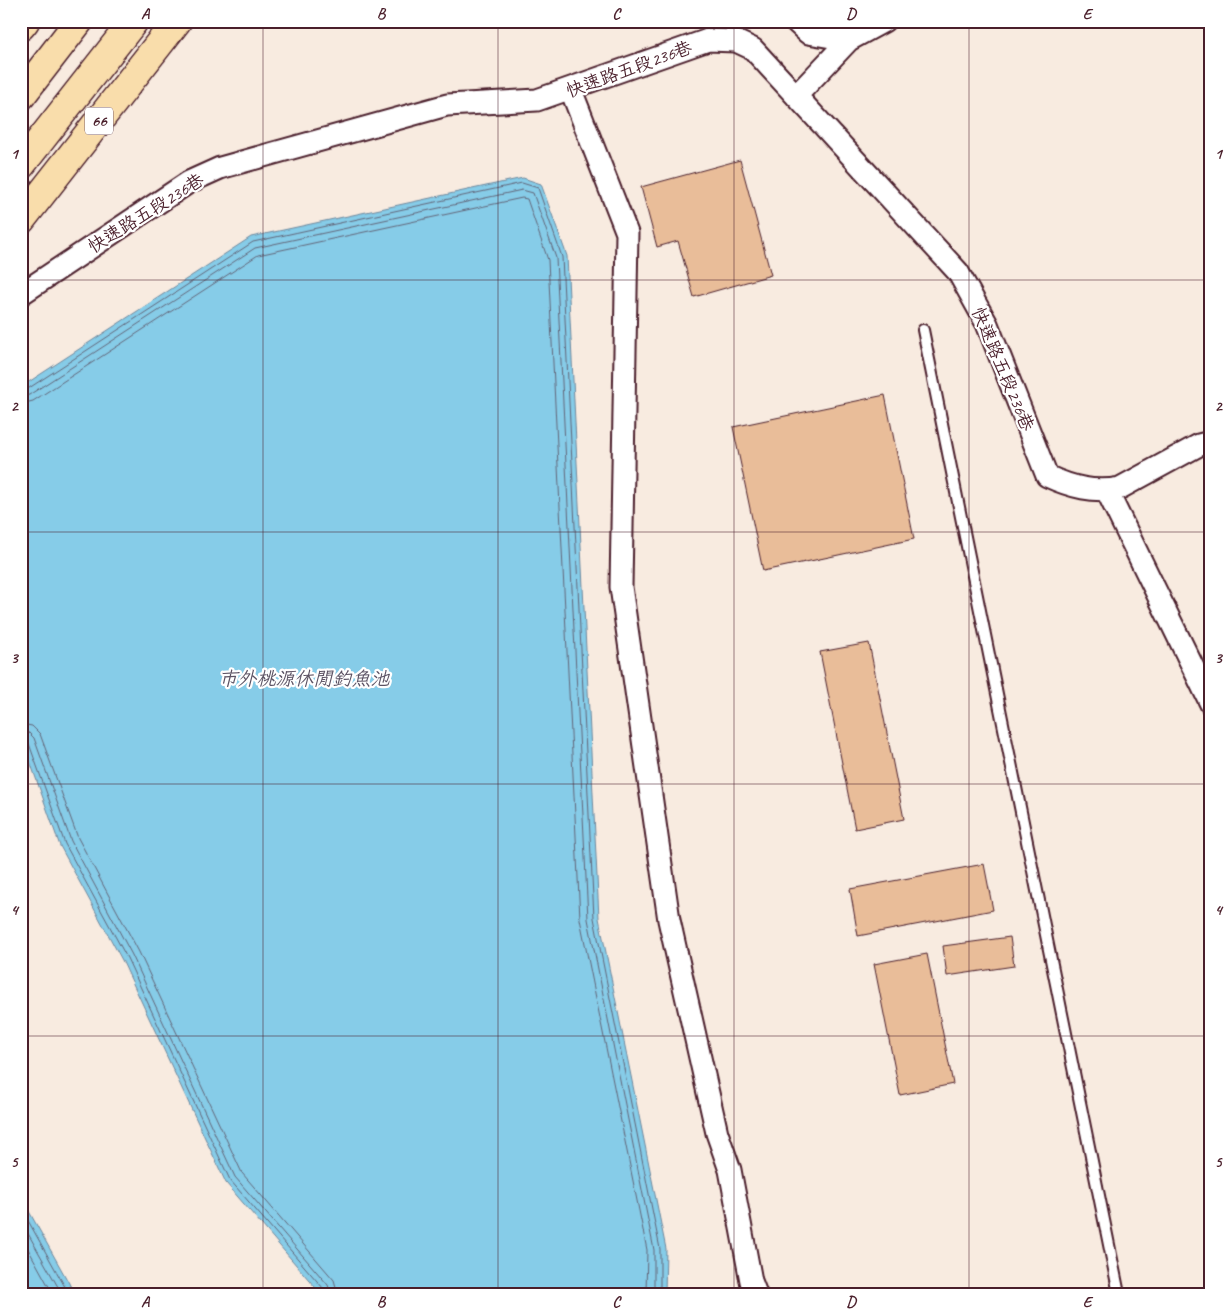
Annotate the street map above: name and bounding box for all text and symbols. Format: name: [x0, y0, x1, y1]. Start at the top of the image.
text: A: [141, 4, 151, 24]
text: B: [377, 4, 387, 24]
text: C: [612, 4, 622, 24]
text: D: [846, 4, 857, 24]
text: E: [1083, 4, 1094, 24]
street label: 快速路五段236巷: [563, 36, 695, 102]
road number: 66: [85, 108, 113, 134]
text: 1: [10, 144, 19, 164]
text: 1: [1214, 144, 1223, 164]
street label: 快速路五段236巷: [84, 169, 208, 257]
street label: 快速路五段236巷: [967, 304, 1039, 434]
text: 2: [10, 396, 19, 416]
text: 2: [1214, 396, 1223, 416]
text: 3: [10, 648, 19, 668]
text: 3: [1214, 648, 1223, 668]
water label: 市外桃源休閒釣魚池: [218, 667, 390, 691]
text: 4: [10, 900, 19, 920]
text: 4: [1214, 900, 1223, 920]
text: 5: [11, 1152, 20, 1172]
text: 5: [1215, 1152, 1224, 1172]
text: A: [141, 1292, 151, 1312]
text: B: [377, 1292, 387, 1312]
text: C: [612, 1292, 622, 1312]
text: D: [846, 1292, 857, 1312]
text: E: [1083, 1292, 1094, 1312]

